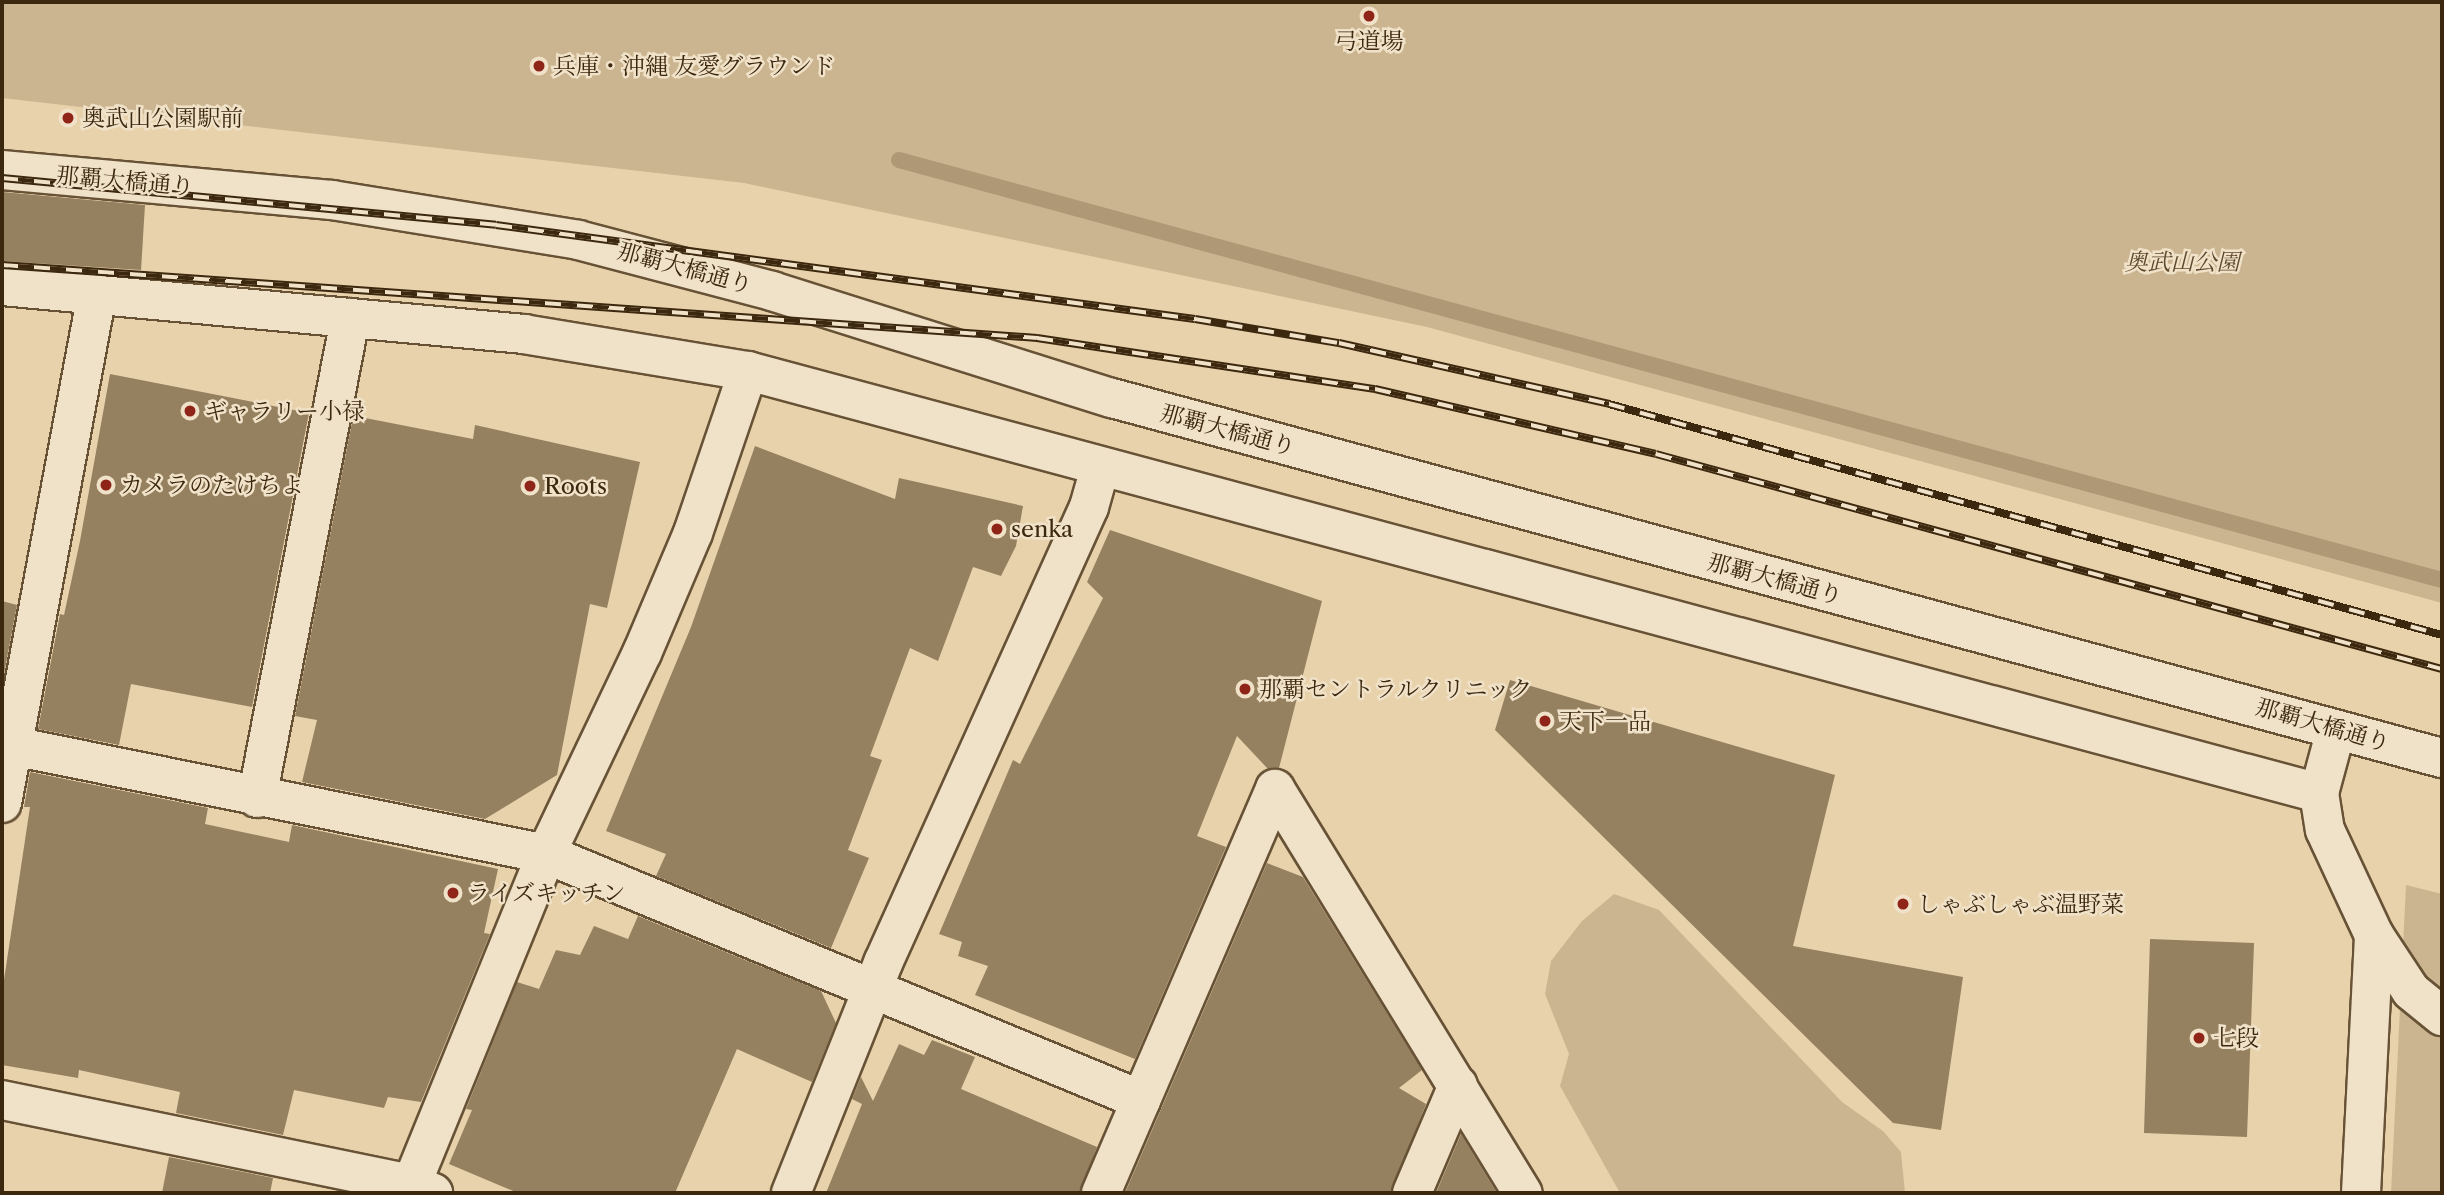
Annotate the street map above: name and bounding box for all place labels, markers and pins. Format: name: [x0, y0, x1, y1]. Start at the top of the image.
marker: 弓道場: [1361, 8, 1377, 24]
place label: 弓道場: [1335, 27, 1403, 55]
place label: 兵庫・沖縄 友愛グラウンド: [553, 52, 835, 80]
marker: 兵庫・沖縄 友愛グラウンド: [531, 58, 547, 74]
place label: 奥武山公園駅前: [82, 104, 243, 132]
marker: 奥武山公園駅前: [60, 110, 76, 126]
place label: ギャラリー小禄: [204, 397, 365, 425]
marker: ギャラリー小禄: [182, 403, 198, 419]
place label: カメラのたけちよ: [120, 471, 304, 499]
place label: Roots: [544, 472, 607, 500]
marker: カメラのたけちよ: [98, 477, 114, 493]
marker: Roots: [522, 478, 538, 494]
place label: senka: [1011, 515, 1073, 543]
marker: senka: [989, 521, 1005, 537]
place label: 那覇セントラルクリニック: [1259, 675, 1535, 703]
marker: 那覇セントラルクリニック: [1237, 681, 1253, 697]
place label: 天下一品: [1559, 707, 1651, 735]
marker: 天下一品: [1537, 713, 1553, 729]
place label: ライズキッチン: [467, 879, 628, 907]
marker: ライズキッチン: [445, 885, 461, 901]
place label: しゃぶしゃぶ温野菜: [1917, 890, 2124, 918]
marker: しゃぶしゃぶ温野菜: [1895, 896, 1911, 912]
place label: 七段: [2213, 1024, 2259, 1052]
marker: 七段: [2191, 1030, 2207, 1046]

